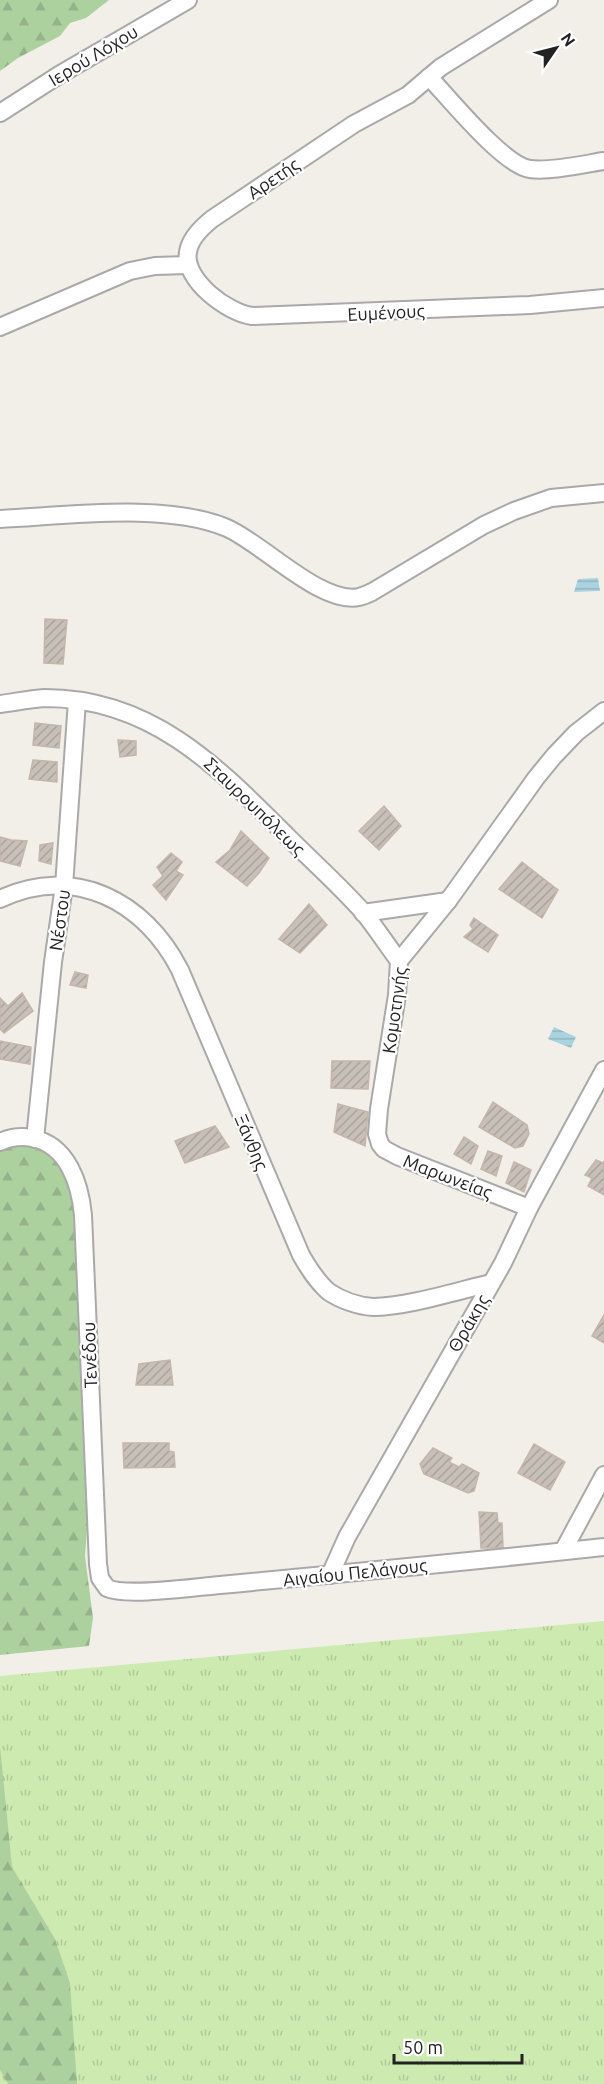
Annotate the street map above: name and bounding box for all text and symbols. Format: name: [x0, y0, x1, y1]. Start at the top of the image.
north arrow: [526, 18, 586, 78]
street label: Ιερού Λόχου: [45, 21, 141, 89]
text: N: [557, 29, 579, 49]
street label: Αρετής: [244, 154, 303, 203]
street label: Ευμένους: [347, 300, 425, 325]
street label: Σταυρουπόλεως: [200, 753, 309, 860]
street label: Νέστου: [45, 888, 73, 952]
street label: Κομοτηνής: [378, 965, 411, 1055]
street label: Ξάνθης: [230, 1111, 273, 1173]
street label: Μαρωνείας: [400, 1150, 495, 1203]
street label: Θράκης: [444, 1291, 493, 1356]
street label: Τενέδου: [78, 1321, 100, 1389]
street label: Αιγαίου Πελάγους: [282, 1554, 428, 1590]
scale bar: [394, 2027, 522, 2065]
text: 50 m: [403, 2037, 443, 2057]

